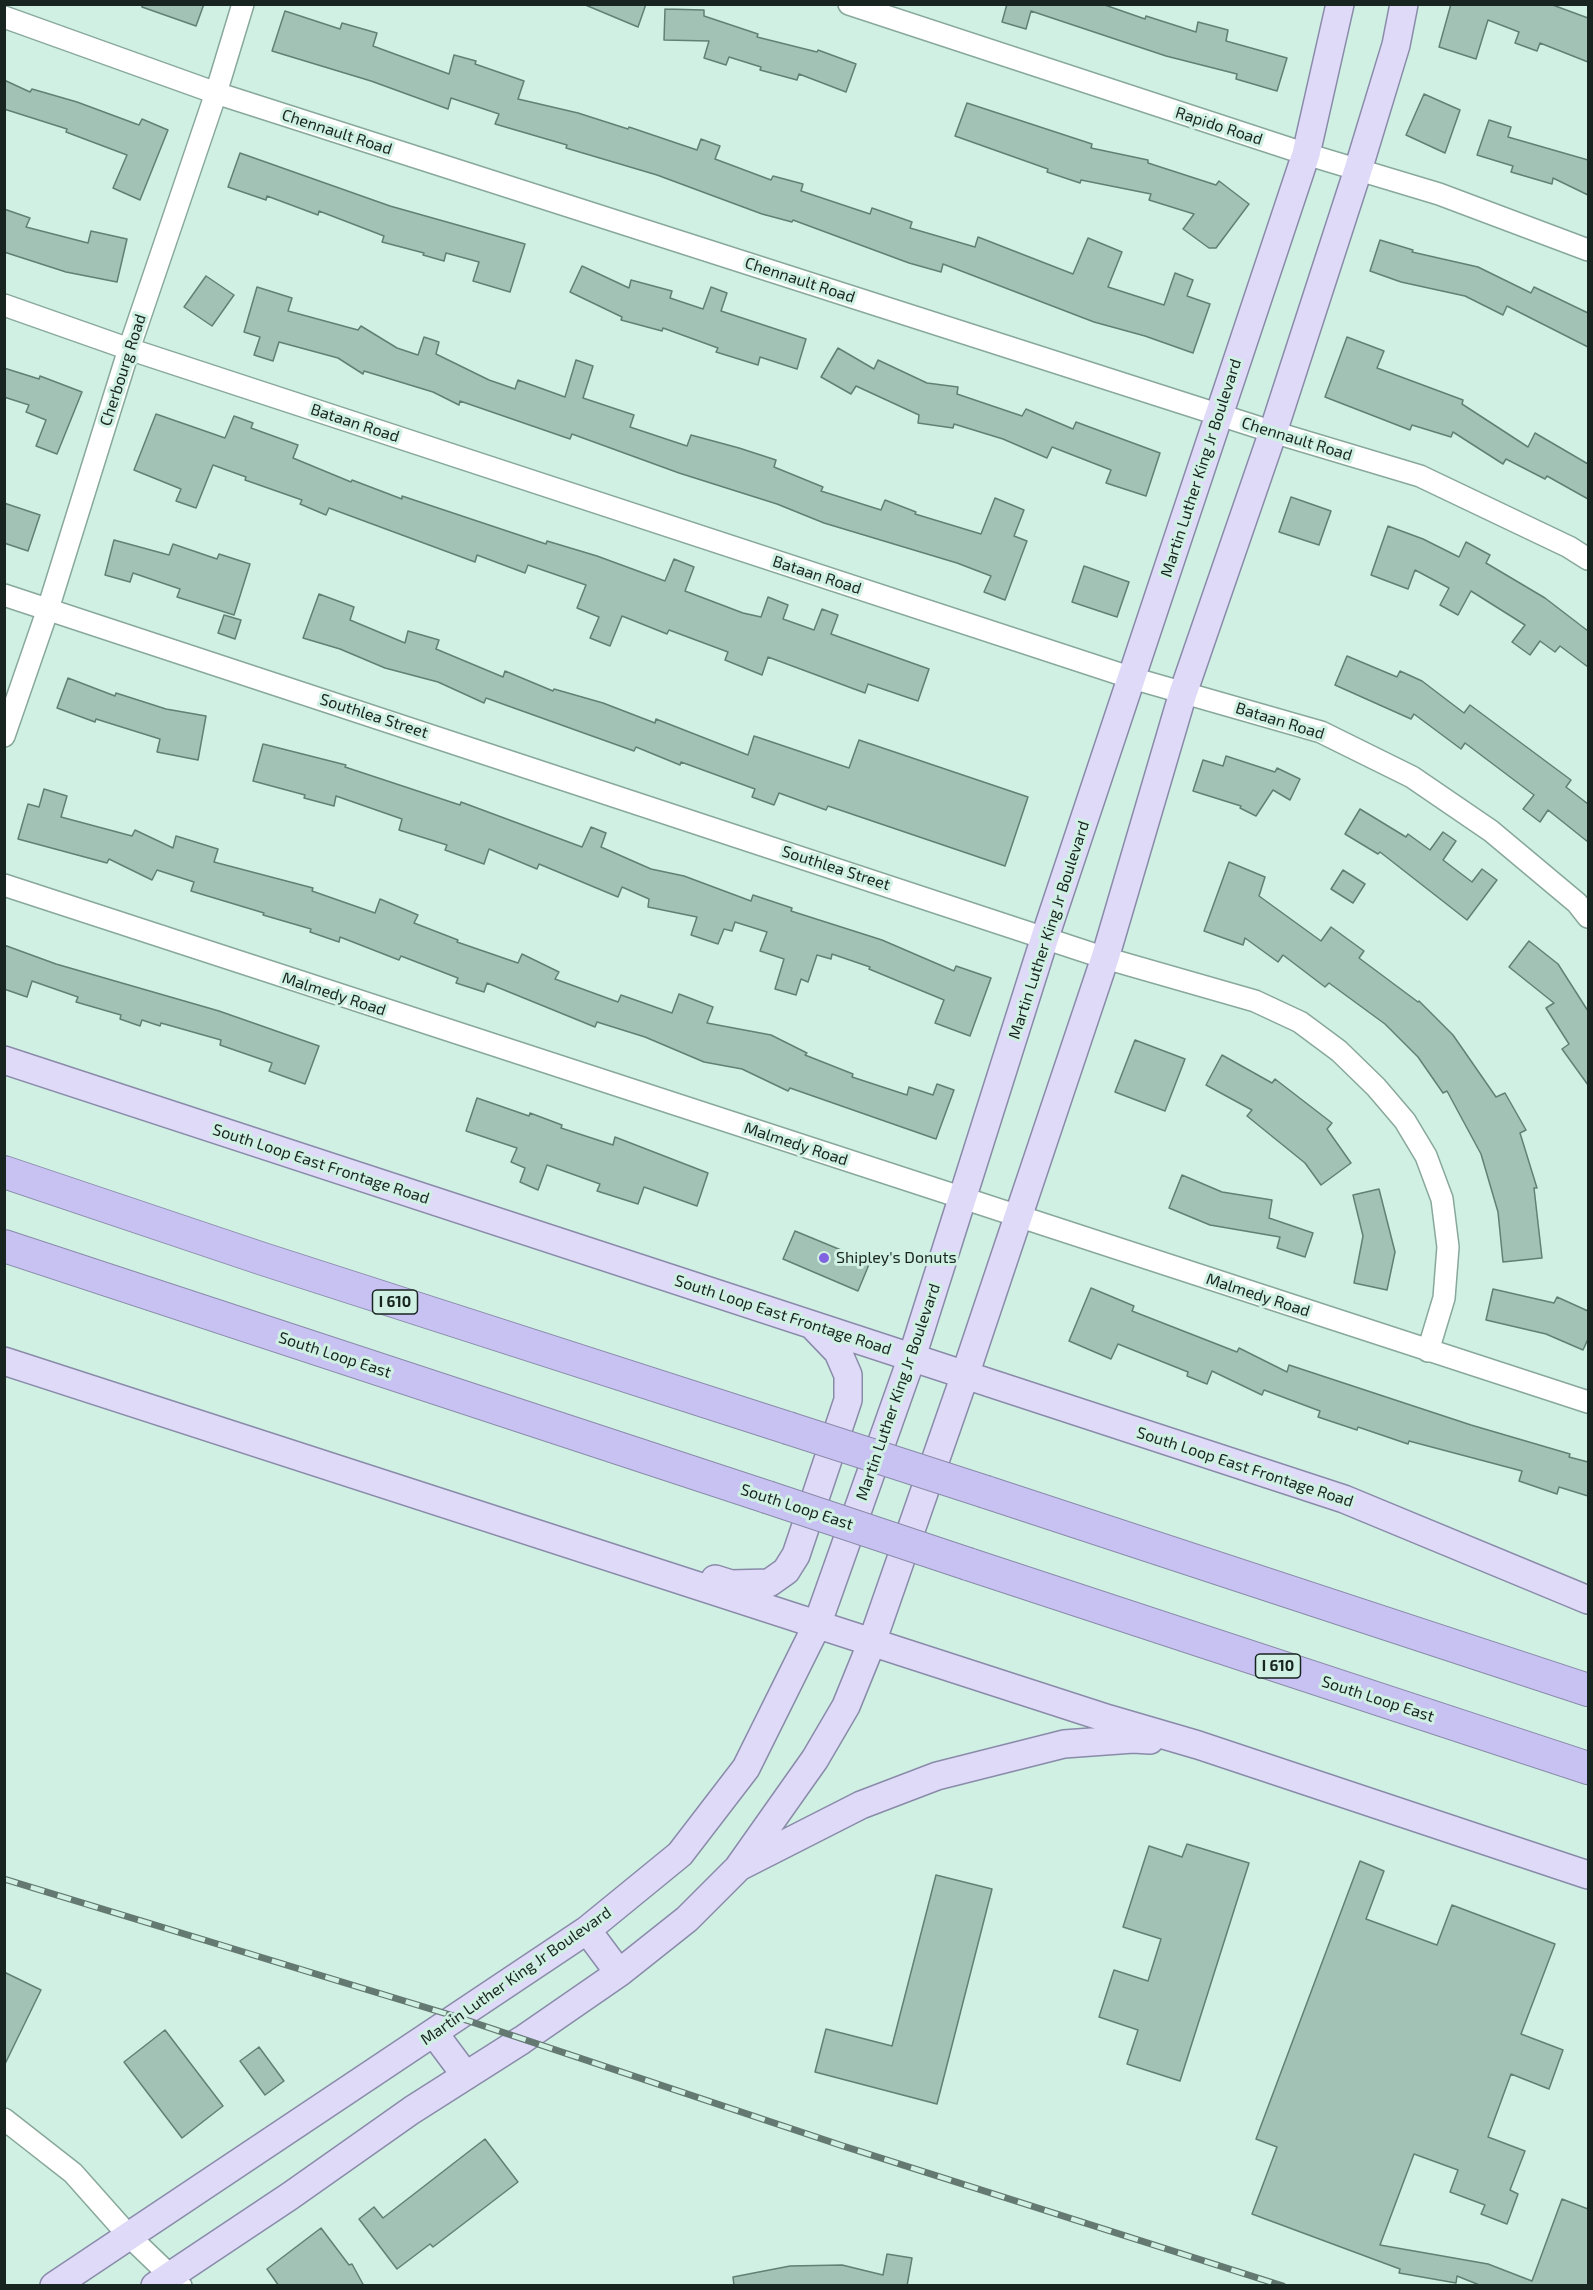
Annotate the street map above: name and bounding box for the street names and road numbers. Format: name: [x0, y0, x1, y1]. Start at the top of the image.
street label: Rapido Road: [1173, 103, 1265, 149]
street label: Chennault Road: [280, 105, 394, 159]
street label: Chennault Road: [743, 253, 857, 307]
street label: Cherbourg Road: [96, 312, 150, 428]
street label: Martin Luther King Jr Boulevard: [1157, 357, 1245, 579]
street label: Bataan Road: [308, 400, 402, 446]
street label: Chennault Road: [1239, 413, 1355, 465]
street label: Bataan Road: [770, 552, 864, 598]
street label: Southlea Street: [317, 689, 431, 743]
street label: Bataan Road: [1233, 698, 1327, 744]
street label: Martin Luther King Jr Boulevard: [1005, 819, 1093, 1041]
street label: Southlea Street: [779, 841, 893, 895]
street label: Malmedy Road: [280, 968, 388, 1020]
street label: Malmedy Road: [742, 1118, 850, 1170]
street label: South Loop East Frontage Road: [210, 1120, 432, 1208]
street label: Malmedy Road: [1204, 1269, 1312, 1321]
street label: South Loop East Frontage Road: [672, 1271, 894, 1359]
street label: Martin Luther King Jr Boulevard: [852, 1281, 944, 1503]
road number: I 610: [372, 1290, 418, 1314]
street label: South Loop East: [276, 1328, 394, 1382]
street label: South Loop East Frontage Road: [1134, 1423, 1356, 1511]
street label: South Loop East: [738, 1480, 856, 1534]
road number: I 610: [1256, 1654, 1300, 1678]
street label: South Loop East: [1319, 1672, 1437, 1726]
street label: Martin Luther King Jr Boulevard: [417, 1903, 615, 2049]

